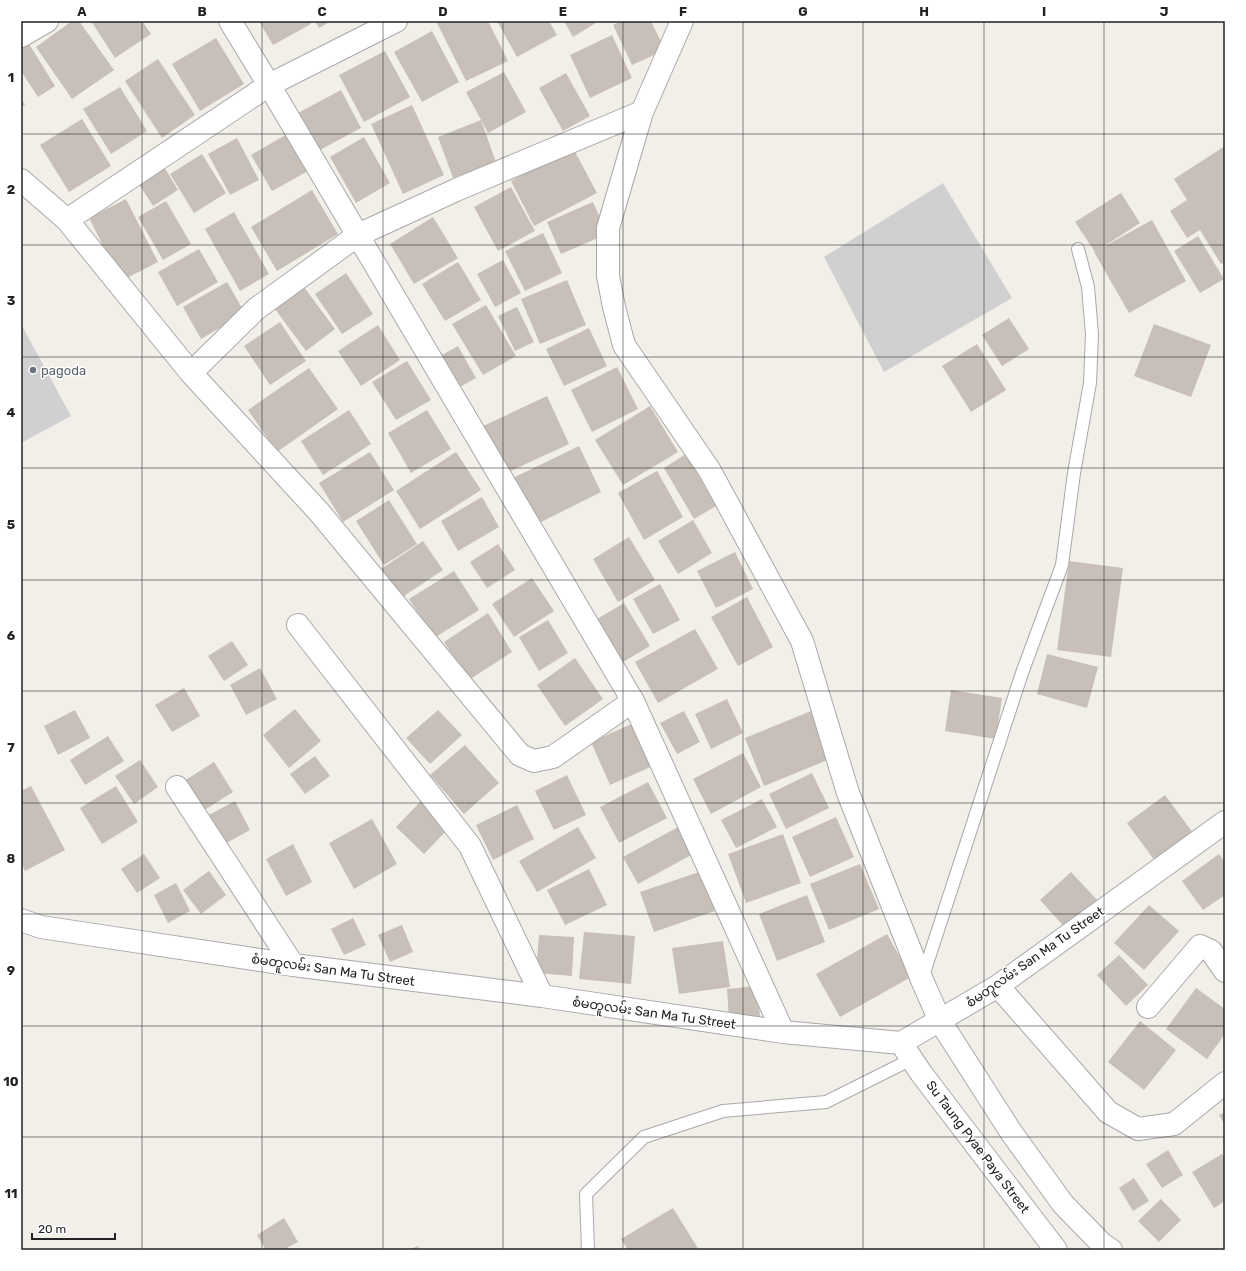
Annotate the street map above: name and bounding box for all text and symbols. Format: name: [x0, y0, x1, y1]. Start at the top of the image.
text: A: [77, 4, 87, 19]
text: B: [197, 4, 207, 19]
text: C: [317, 4, 327, 19]
text: D: [438, 4, 448, 19]
text: E: [559, 4, 567, 19]
text: F: [679, 4, 687, 19]
text: G: [798, 4, 808, 19]
text: H: [919, 4, 929, 19]
text: I: [1042, 4, 1046, 19]
text: J: [1160, 4, 1168, 19]
text: 1: [8, 70, 14, 85]
text: 2: [7, 182, 15, 197]
text: 3: [7, 293, 16, 308]
place label: pagoda: [41, 363, 86, 379]
marker: pagoda: [28, 365, 38, 375]
text: 4: [7, 405, 16, 420]
text: 5: [7, 517, 15, 532]
text: 6: [7, 628, 16, 643]
text: 7: [7, 740, 15, 755]
text: 8: [7, 851, 16, 866]
street label: စံမတူလမ်း San Ma Tu Street: [963, 903, 1109, 1013]
street label: စံမတူလမ်း San Ma Tu Street: [250, 950, 416, 992]
text: 9: [7, 963, 15, 978]
street label: စံမတူလမ်း San Ma Tu Street: [571, 993, 737, 1035]
text: 10: [3, 1074, 19, 1089]
street label: Su Taung Pyae Paya Street: [922, 1078, 1033, 1217]
text: 11: [5, 1186, 17, 1201]
scale bar: [32, 1215, 115, 1241]
text: 20 m: [38, 1222, 66, 1236]

